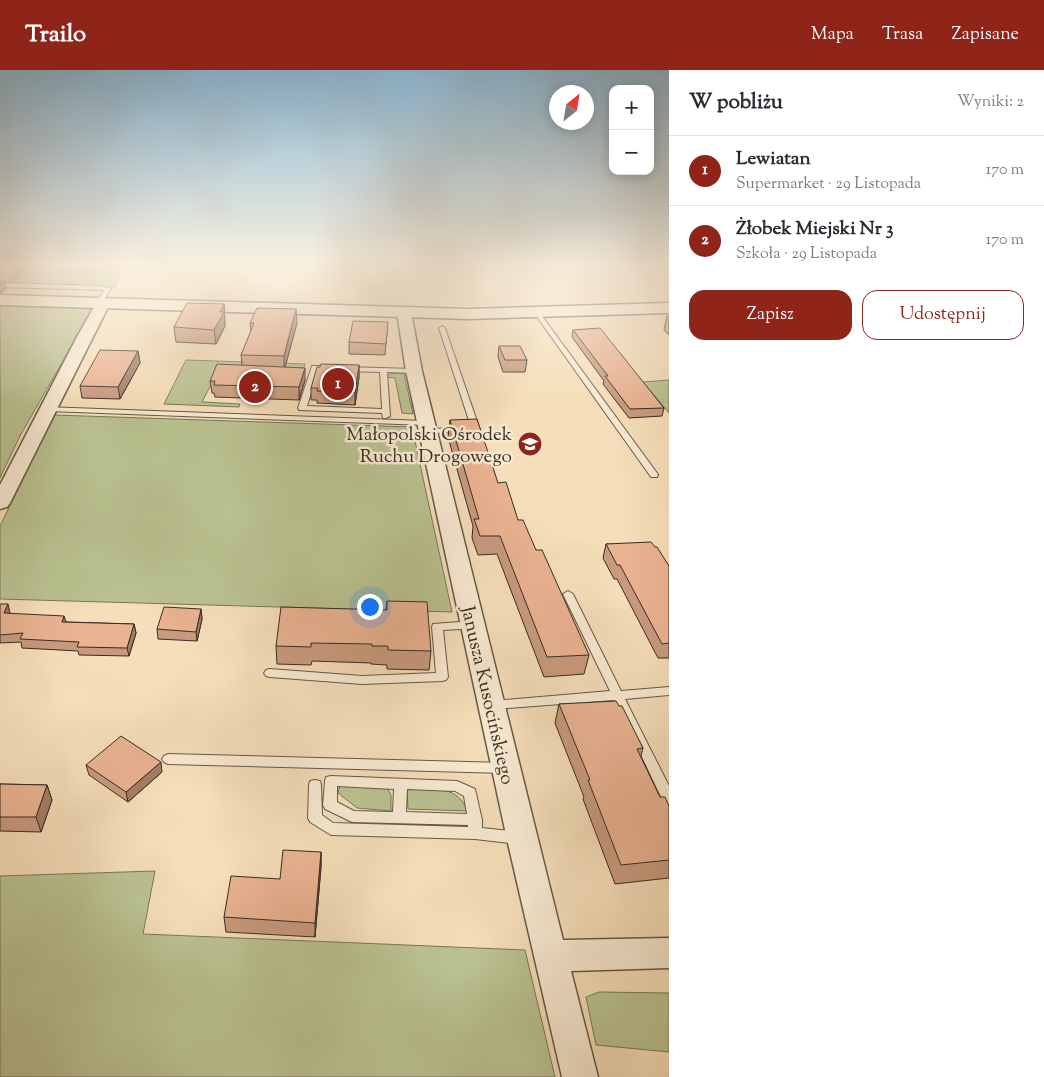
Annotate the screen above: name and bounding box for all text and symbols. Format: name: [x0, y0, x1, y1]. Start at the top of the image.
text: Trailo: [25, 18, 86, 52]
text: Mapa: [811, 22, 854, 48]
text: Trasa: [882, 22, 923, 48]
text: Zapisane: [951, 22, 1019, 48]
north arrow: [549, 85, 594, 130]
map controls: [609, 85, 654, 175]
button: +: [609, 85, 654, 130]
text: W pobliżu: [689, 88, 783, 118]
text: Wyniki: 2: [957, 91, 1024, 114]
button: −: [609, 130, 654, 175]
text: Lewiatan: [736, 146, 811, 173]
text: 1: [702, 159, 708, 182]
text: 170 m: [986, 159, 1024, 182]
text: Supermarket · 29 Listopada: [736, 173, 921, 196]
text: Żłobek Miejski Nr 3: [736, 216, 894, 243]
text: 2: [701, 229, 709, 252]
text: 170 m: [986, 229, 1024, 252]
text: Szkoła · 29 Listopada: [736, 243, 877, 266]
button: Zapisz: [689, 290, 852, 340]
button: Udostępnij: [862, 290, 1024, 340]
pin: 1: [322, 365, 354, 403]
pin: 2: [239, 368, 271, 406]
place label: Małopolski Ośrodek Ruchu Drogowego: [346, 422, 513, 471]
school or university icon: Małopolski Ośrodek Ruchu Drogowego: [517, 431, 543, 457]
your location: [357, 594, 383, 620]
street label: Janusza Kusocińskiego: [453, 603, 520, 787]

